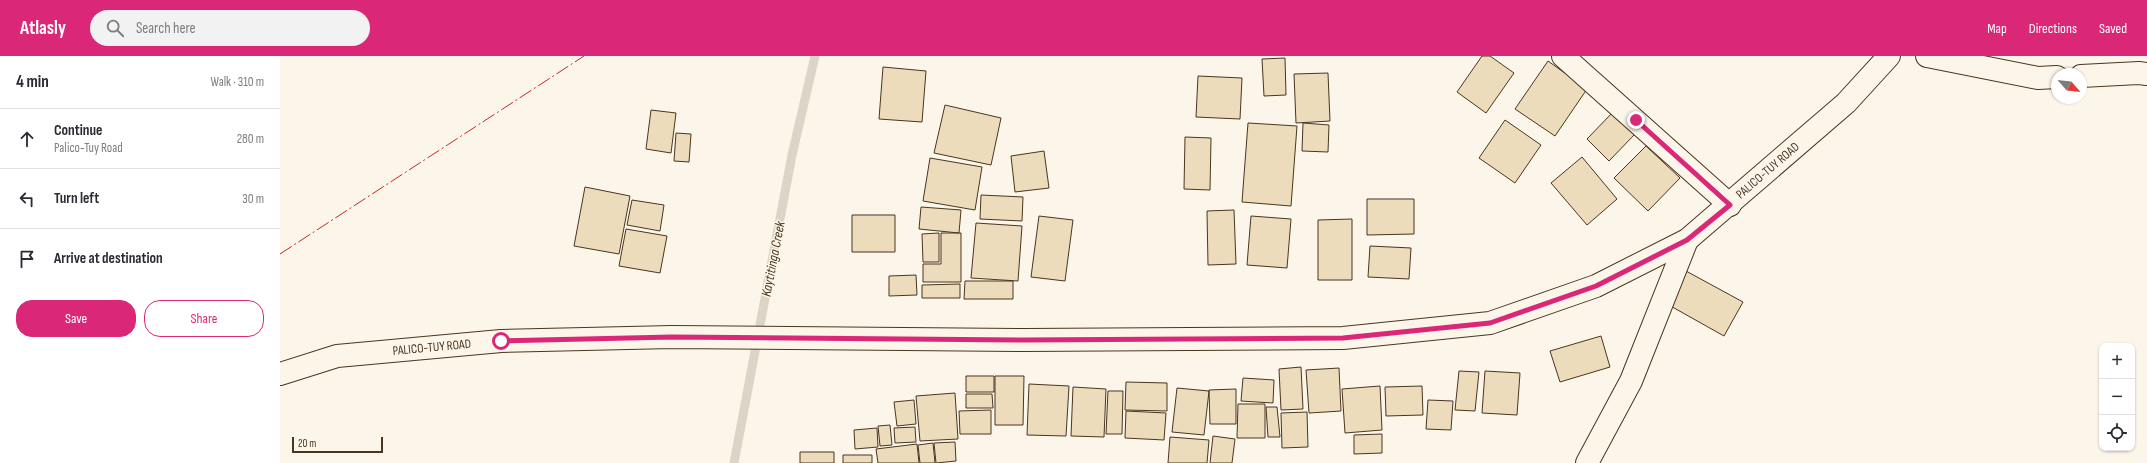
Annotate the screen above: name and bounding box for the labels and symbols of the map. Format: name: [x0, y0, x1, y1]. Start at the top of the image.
north arrow: [2051, 68, 2087, 104]
route end: [1627, 111, 1645, 129]
street label: PALICO-TUY ROAD: [1733, 139, 1803, 202]
water label: Kaytitinga Creek: [757, 219, 789, 298]
route start: [492, 332, 510, 350]
street label: PALICO-TUY ROAD: [392, 336, 472, 359]
scale bar: [292, 435, 383, 454]

